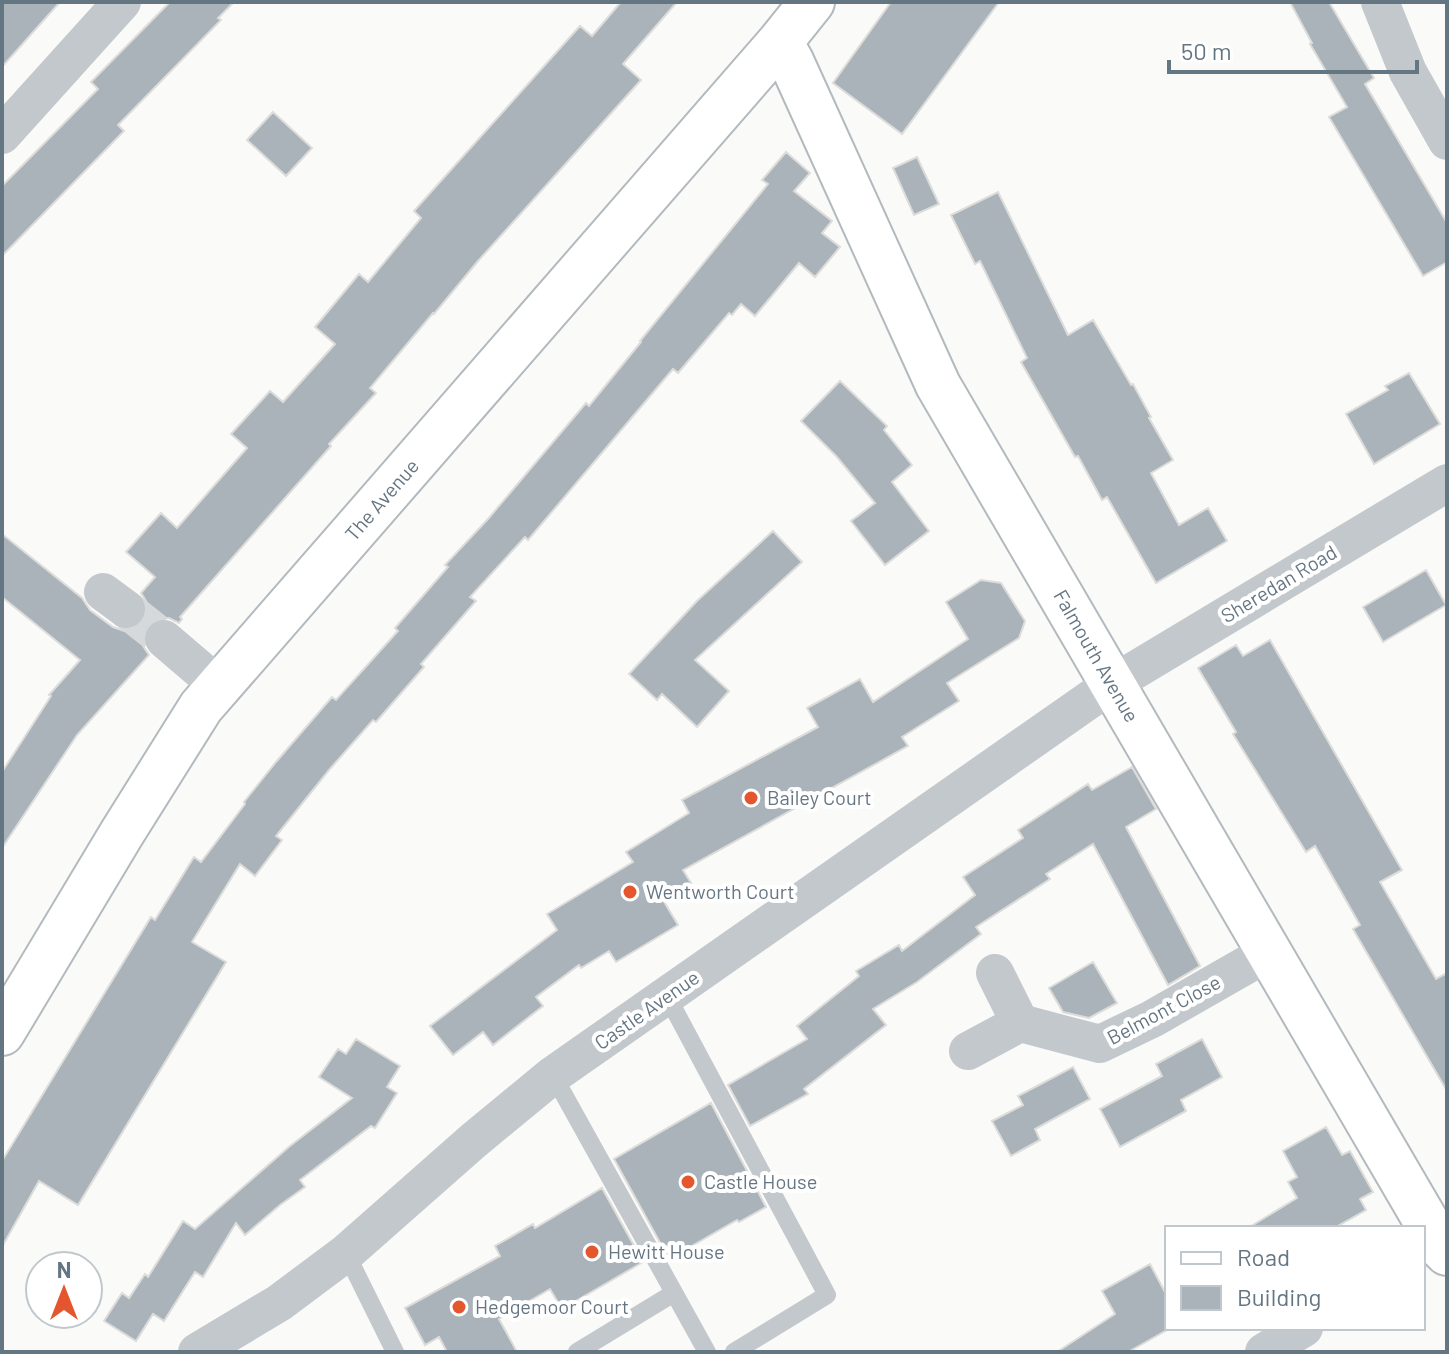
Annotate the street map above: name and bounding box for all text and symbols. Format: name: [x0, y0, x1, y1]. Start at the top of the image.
scale bar: [1169, 24, 1417, 74]
text: 50 m: [1181, 36, 1232, 65]
street label: The Avenue: [339, 454, 423, 545]
street label: Sheredan Road: [1216, 539, 1341, 627]
street label: Falmouth Avenue: [1049, 585, 1145, 726]
place label: Bailey Court: [767, 785, 872, 809]
marker: Bailey Court: [742, 789, 760, 807]
place label: Wentworth Court: [646, 879, 794, 903]
marker: Wentworth Court: [621, 883, 639, 901]
street label: Castle Avenue: [590, 964, 703, 1054]
street label: Belmont Close: [1103, 969, 1224, 1049]
place label: Castle House: [704, 1169, 817, 1193]
marker: Castle House: [679, 1173, 697, 1191]
legend: [1165, 1226, 1425, 1330]
place label: Hewitt House: [608, 1239, 725, 1263]
text: Road: [1237, 1242, 1290, 1271]
marker: Hewitt House: [583, 1243, 601, 1261]
north arrow: [24, 1250, 104, 1330]
text: N: [57, 1256, 71, 1282]
text: Building: [1237, 1282, 1321, 1311]
place label: Hedgemoor Court: [475, 1294, 629, 1318]
marker: Hedgemoor Court: [450, 1298, 468, 1316]

